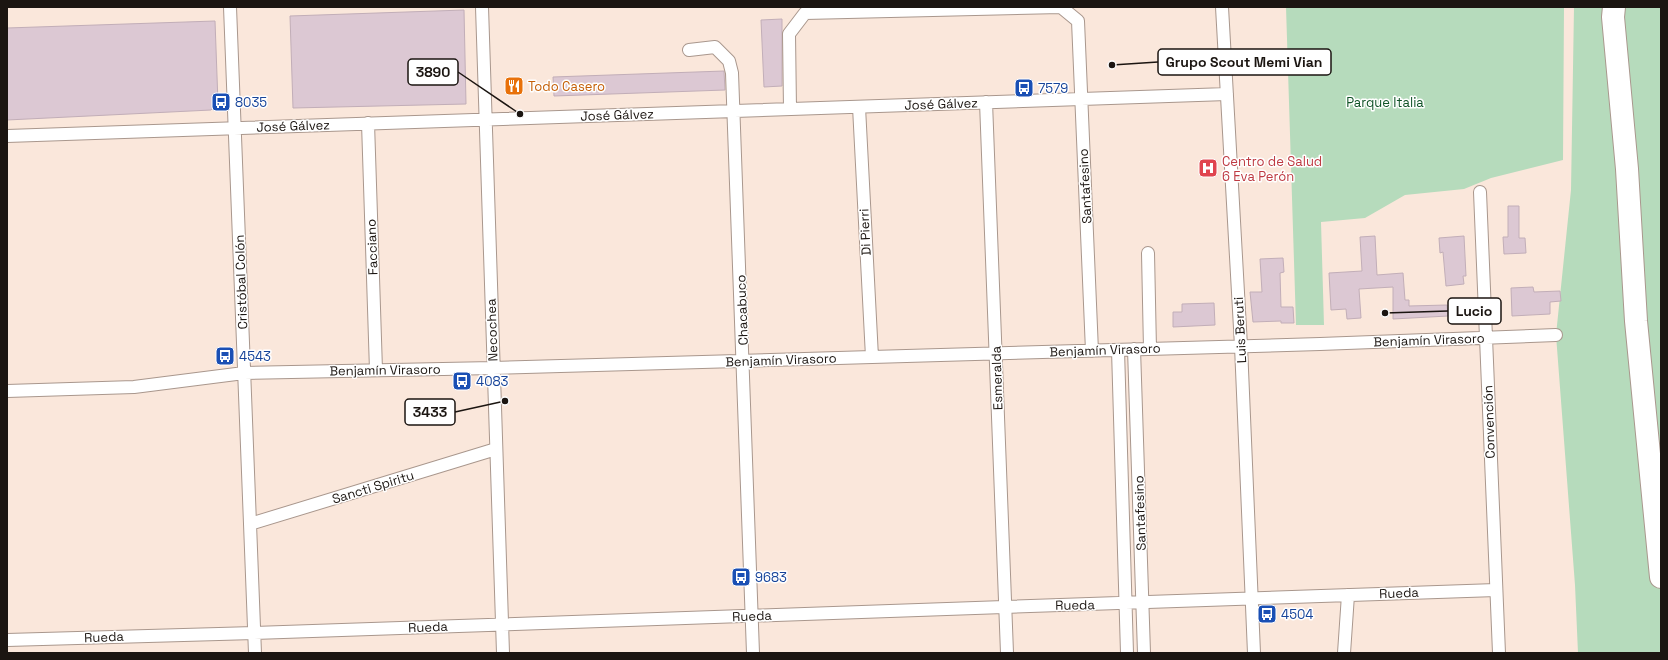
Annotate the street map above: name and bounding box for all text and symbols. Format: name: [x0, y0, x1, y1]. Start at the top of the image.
callout: Grupo Scout Memi Vian: [1158, 49, 1331, 75]
text: Grupo Scout Memi Vian: [1166, 53, 1322, 71]
callout: 3890: [408, 59, 458, 85]
text: 3890: [416, 63, 450, 81]
restaurant icon: Todo Casero: [503, 75, 525, 97]
bus stop icon: 7579: [1013, 77, 1035, 99]
place label: Todo Casero: [528, 78, 605, 95]
place label: 7579: [1038, 80, 1068, 97]
bus stop icon: 8035: [210, 91, 232, 113]
place label: 8035: [235, 94, 267, 111]
street label: José Gálvez: [904, 94, 978, 114]
park label: Parque Italia: [1346, 94, 1424, 111]
street label: José Gálvez: [580, 105, 654, 125]
street label: José Gálvez: [256, 116, 330, 136]
street label: Santafesino: [1075, 148, 1095, 224]
place label: Centro de Salud 6 Eva Perón: [1222, 153, 1322, 185]
hospital icon: Centro de Salud 6 Eva Perón: [1197, 157, 1219, 179]
street label: Di Pierri: [855, 208, 875, 256]
street label: Facciano: [363, 219, 381, 275]
street label: Cristóbal Colón: [231, 234, 251, 330]
street label: Chacabuco: [732, 274, 752, 346]
street label: Luis Beruti: [1230, 296, 1250, 364]
street label: Necochea: [482, 298, 502, 362]
callout: Lucio: [1448, 298, 1501, 324]
text: Lucio: [1456, 302, 1492, 320]
street label: Benjamín Virasoro: [1373, 330, 1485, 350]
street label: Benjamín Virasoro: [1049, 340, 1161, 360]
bus stop icon: 4543: [214, 345, 236, 367]
street label: Esmeralda: [987, 345, 1007, 410]
place label: 4543: [239, 348, 271, 365]
street label: Benjamín Virasoro: [725, 350, 837, 370]
street label: Benjamín Virasoro: [329, 361, 441, 379]
bus stop icon: 4083: [451, 370, 473, 392]
place label: 4083: [476, 373, 509, 390]
street label: Convención: [1479, 385, 1499, 459]
callout: 3433: [405, 399, 455, 425]
text: 3433: [413, 403, 447, 421]
street label: Sancti Spiritu: [330, 466, 416, 508]
street label: Santafesino: [1130, 475, 1150, 551]
bus stop icon: 9683: [730, 566, 752, 588]
place label: 9683: [755, 569, 787, 586]
street label: Rueda: [1379, 584, 1420, 602]
street label: Rueda: [1055, 596, 1096, 614]
bus stop icon: 4504: [1256, 603, 1278, 625]
place label: 4504: [1281, 606, 1313, 623]
street label: Rueda: [732, 607, 773, 625]
street label: Rueda: [408, 618, 449, 636]
street label: Rueda: [84, 628, 125, 646]

